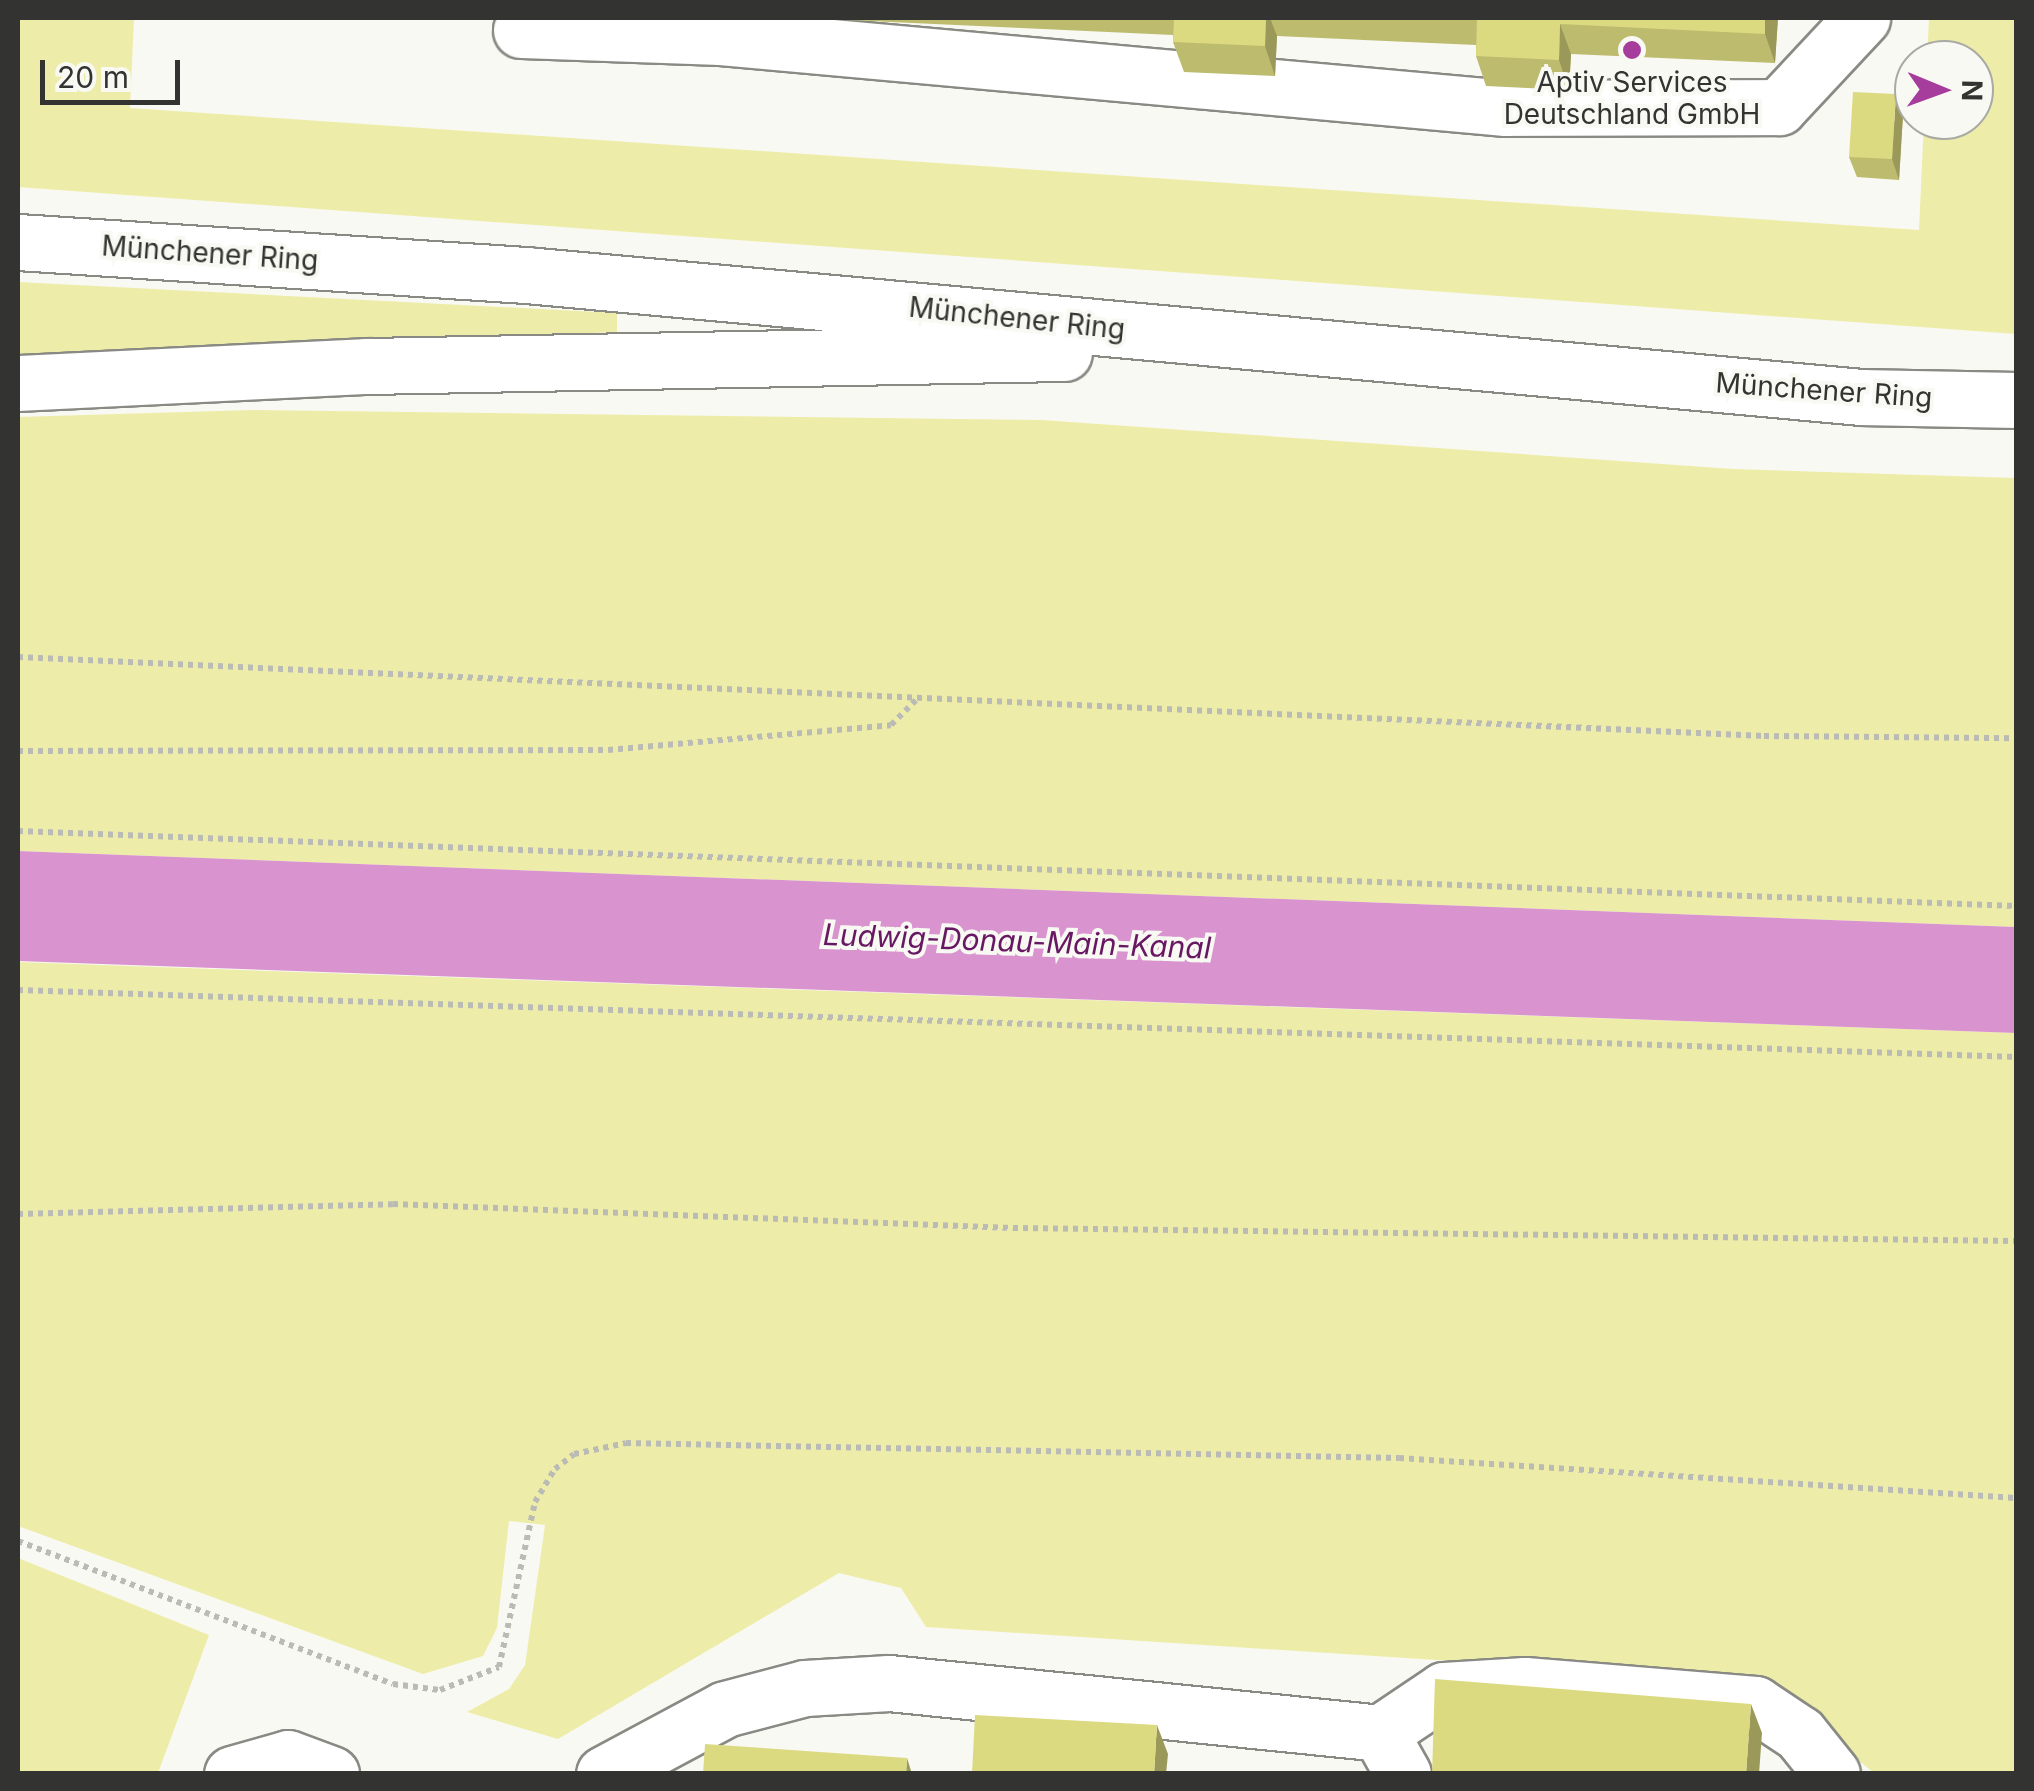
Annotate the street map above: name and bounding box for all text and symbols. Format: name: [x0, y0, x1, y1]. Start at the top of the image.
marker: Aptiv Services Deutschland GmbH: [1621, 39, 1643, 61]
scale bar: [45, 40, 185, 102]
north arrow: [1894, 40, 1994, 140]
text: 20 m: [57, 59, 129, 95]
place label: Aptiv Services Deutschland GmbH: [1504, 65, 1760, 131]
text: N: [1955, 80, 1989, 101]
street label: Münchener Ring: [101, 229, 319, 277]
street label: Münchener Ring: [907, 290, 1127, 346]
street label: Münchener Ring: [1715, 366, 1933, 414]
water label: Ludwig-Donau-Main-Kanal: [822, 916, 1212, 966]

